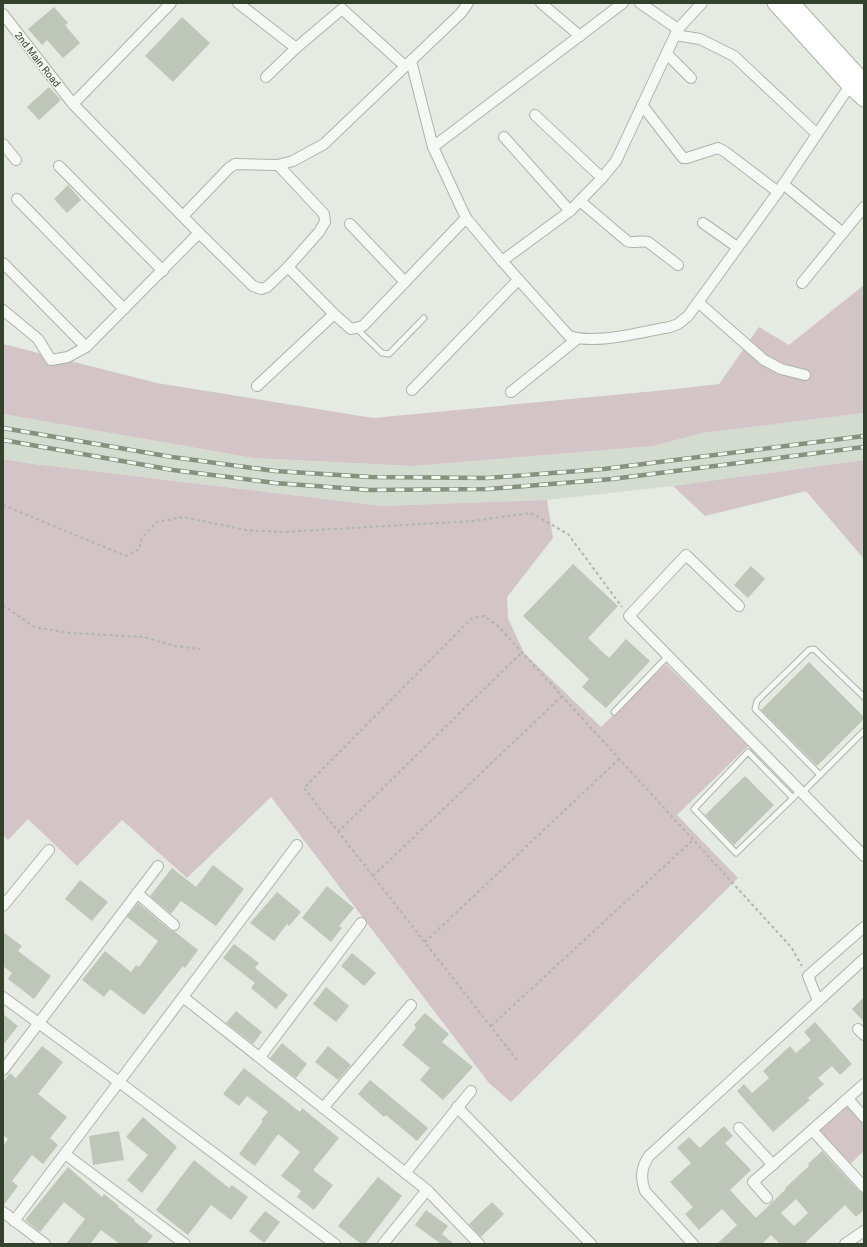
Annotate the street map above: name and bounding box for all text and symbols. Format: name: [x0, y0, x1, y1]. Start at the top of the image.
street label: 2nd Main Road: [13, 30, 63, 89]

